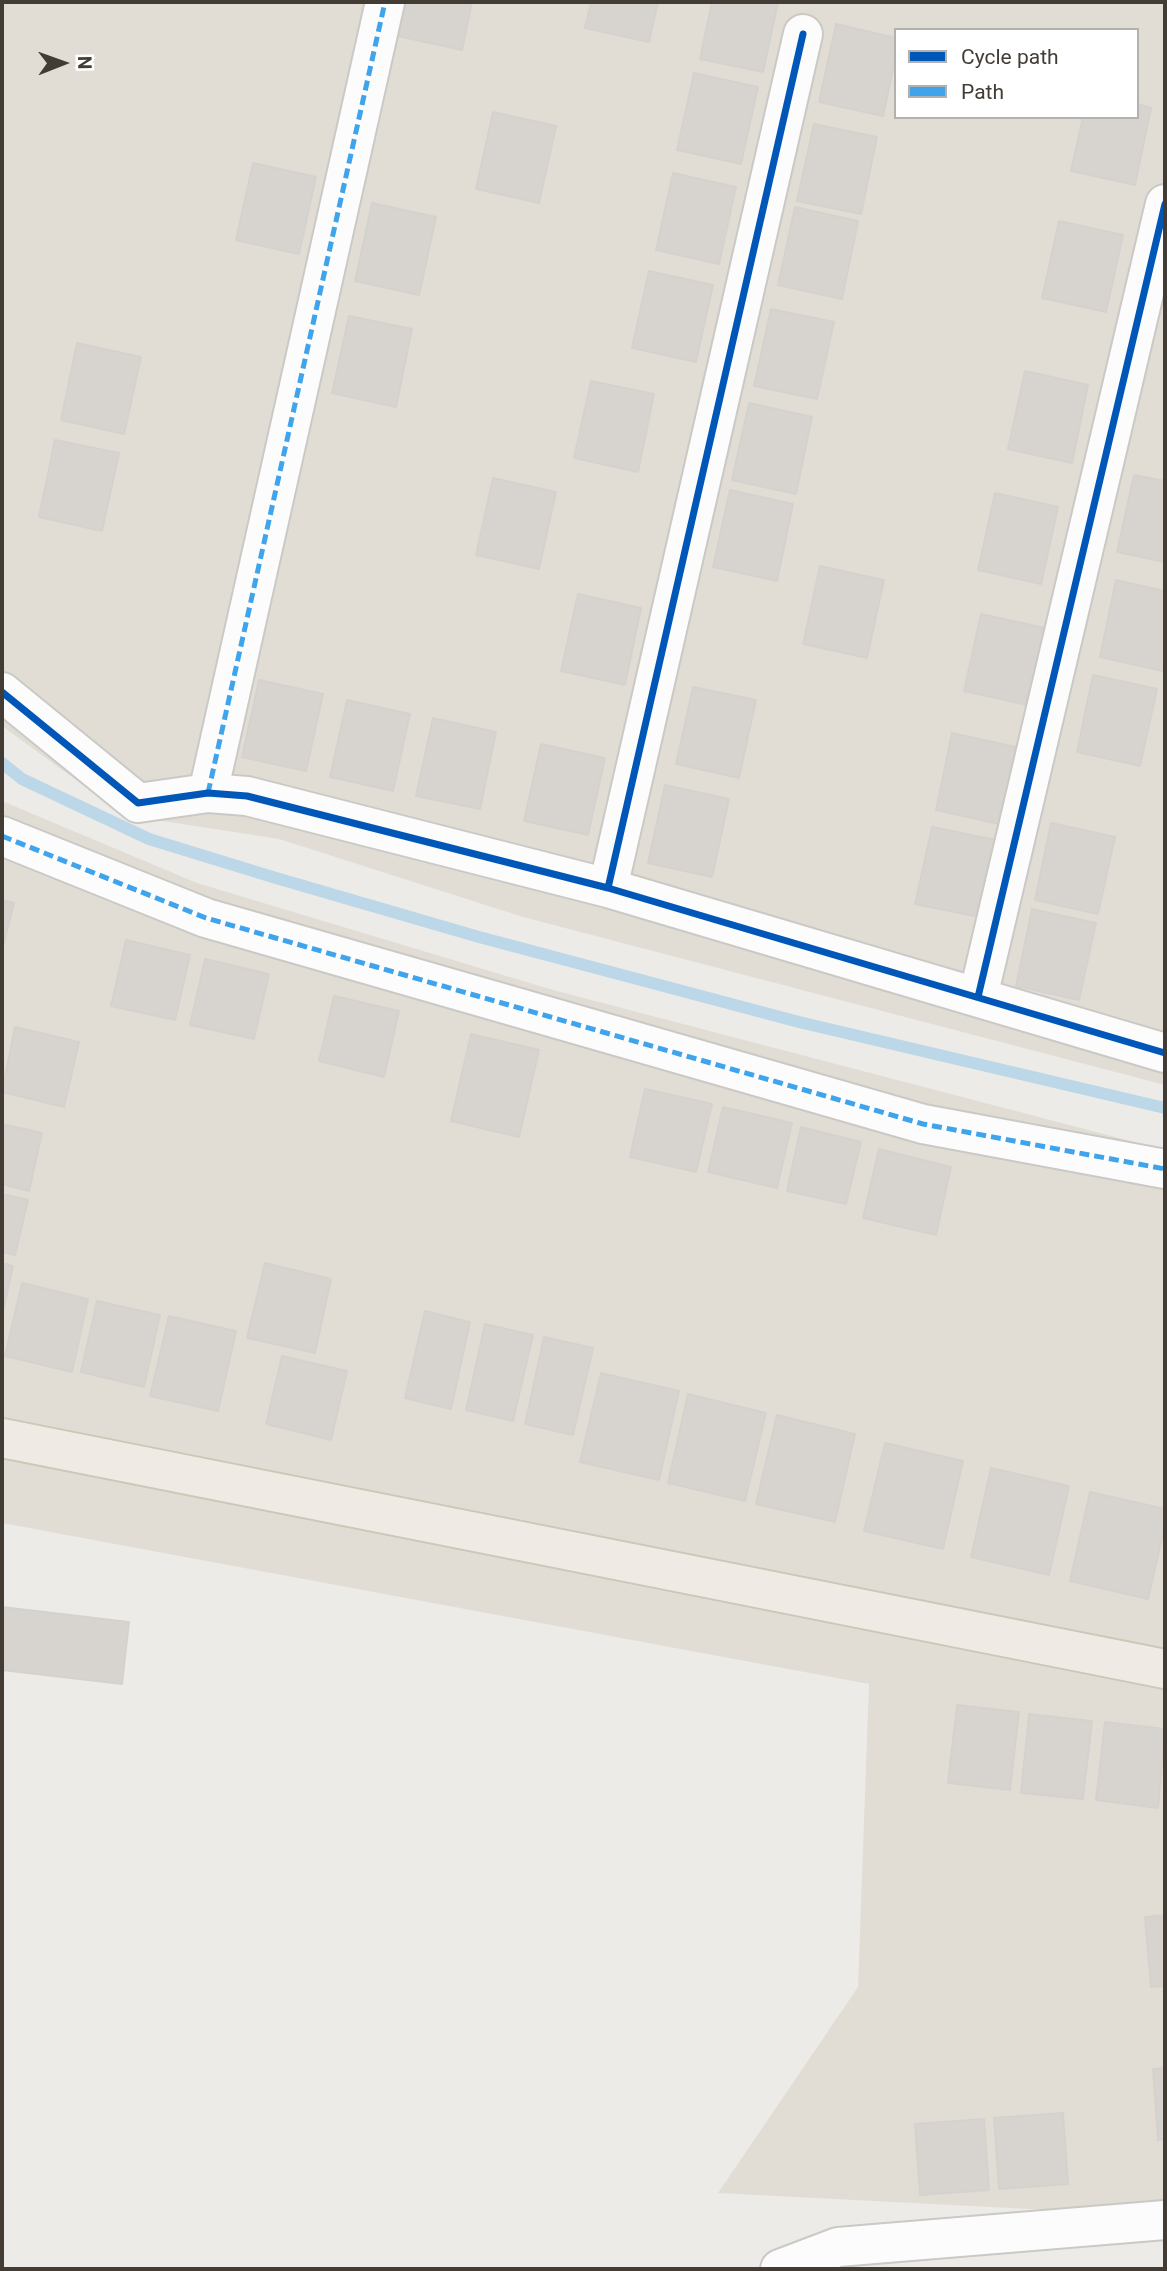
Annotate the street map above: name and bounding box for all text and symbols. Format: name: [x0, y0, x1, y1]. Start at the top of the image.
north arrow: [28, 28, 98, 98]
legend: [894, 28, 1139, 119]
text: Cycle path: [961, 45, 1059, 69]
text: N: [73, 56, 96, 70]
text: Path: [961, 80, 1004, 104]

